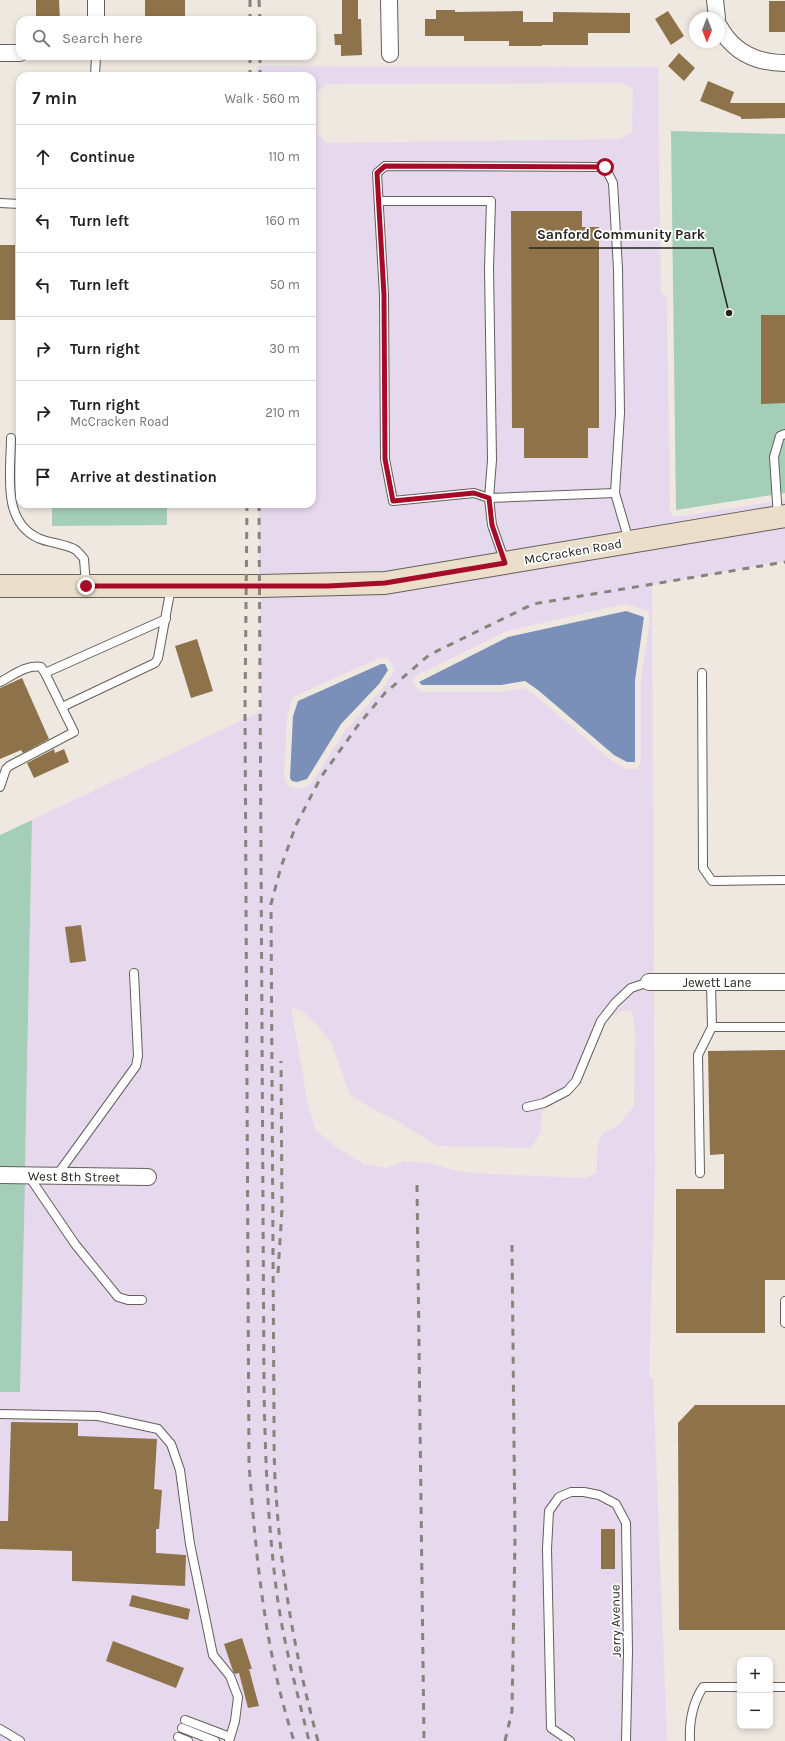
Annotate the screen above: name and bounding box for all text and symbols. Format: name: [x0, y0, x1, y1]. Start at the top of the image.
north arrow: [689, 12, 725, 48]
search box: [16, 16, 316, 60]
icon: search: [30, 27, 52, 49]
text: Search here: [62, 29, 143, 47]
text: 7 min: [32, 88, 77, 108]
text: Walk · 560 m: [224, 91, 300, 106]
icon: ahead: [32, 146, 54, 168]
text: Continue: [70, 148, 135, 166]
text: 110 m: [268, 149, 300, 164]
route start: [596, 158, 614, 176]
icon: left: [32, 210, 54, 232]
text: Turn left: [70, 212, 129, 230]
text: 160 m: [265, 213, 300, 228]
callout: Sanford Community Park: [529, 222, 713, 248]
text: Sanford Community Park: [537, 226, 706, 243]
icon: left: [32, 274, 54, 296]
text: Turn left: [70, 276, 129, 294]
text: 50 m: [270, 277, 300, 292]
icon: right: [32, 338, 54, 360]
text: Turn right: [70, 340, 140, 358]
text: 30 m: [269, 341, 300, 356]
text: Turn right: [70, 396, 140, 414]
icon: right: [32, 402, 54, 424]
text: 210 m: [265, 405, 300, 420]
text: McCracken Road: [70, 414, 169, 429]
icon: arrive: [32, 466, 54, 488]
text: Arrive at destination: [70, 468, 217, 486]
street label: McCracken Road: [523, 535, 623, 567]
route end: [77, 577, 95, 595]
street label: Jewett Lane: [683, 975, 752, 990]
street label: West 8th Street: [28, 1168, 120, 1185]
street label: Jerry Avenue: [607, 1584, 624, 1658]
map controls: [737, 1657, 773, 1729]
button: +: [737, 1657, 773, 1693]
button: −: [737, 1693, 773, 1729]

